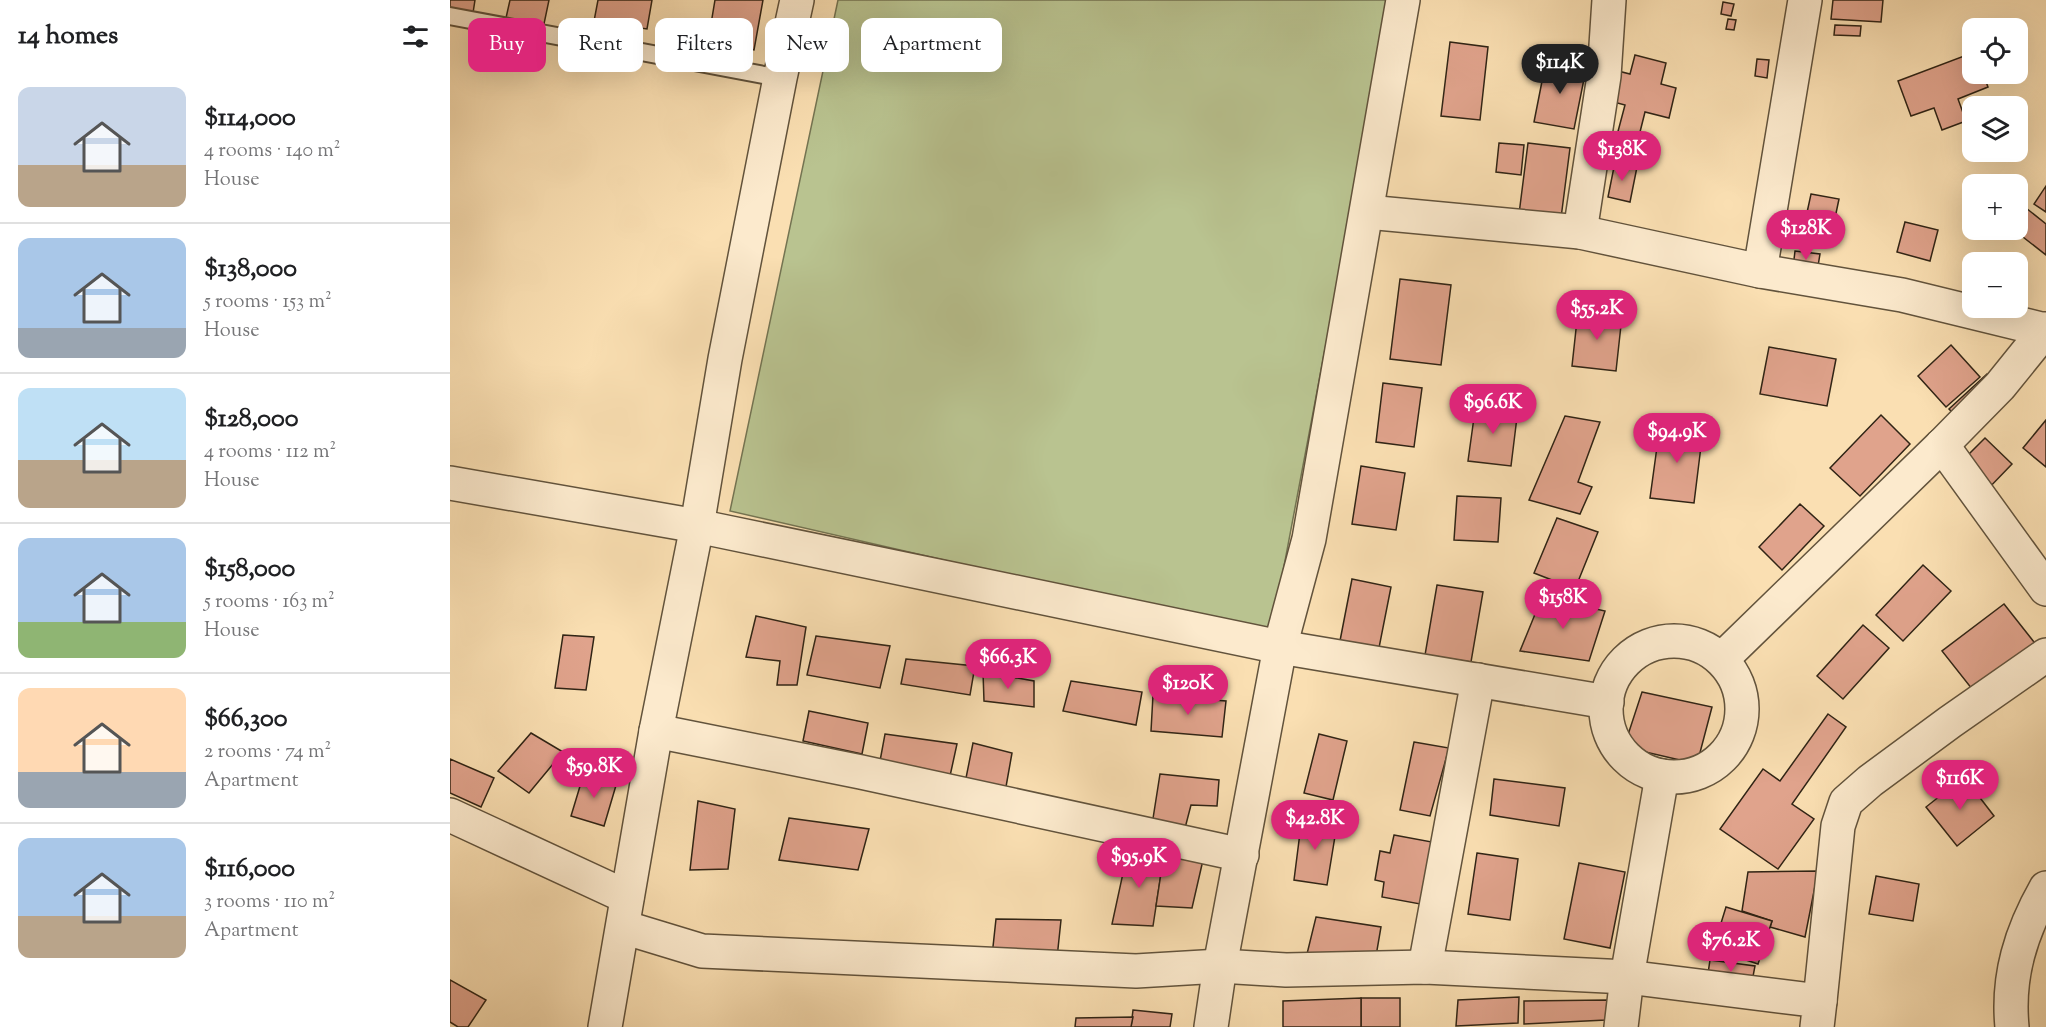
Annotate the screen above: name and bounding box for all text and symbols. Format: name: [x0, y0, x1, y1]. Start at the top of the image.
text: 14 homes: [18, 18, 118, 55]
chip: Buy: [468, 18, 546, 72]
chip: Rent: [558, 18, 643, 72]
chip: Filters: [655, 18, 753, 72]
chip: New: [765, 18, 849, 72]
chip: Apartment: [861, 18, 1002, 72]
map controls: [1962, 18, 2028, 318]
button: locate: [1962, 18, 2028, 84]
icon: filters: [399, 20, 432, 53]
pin: $114K: [1518, 44, 1602, 95]
text: $114K: [1536, 49, 1584, 78]
button: layers: [1962, 96, 2028, 162]
text: $114,000: [204, 100, 296, 137]
icon: home: [66, 111, 138, 183]
pin: $138K: [1580, 131, 1664, 182]
text: $138K: [1597, 136, 1647, 165]
text: 4 rooms · 140 m²: [204, 137, 341, 166]
text: House: [204, 166, 259, 195]
button: +: [1962, 174, 2028, 240]
pin: $128K: [1764, 210, 1848, 261]
text: $128K: [1780, 215, 1832, 244]
text: $138,000: [204, 251, 297, 288]
button: −: [1962, 252, 2028, 318]
icon: home: [66, 262, 138, 334]
text: 5 rooms · 153 m²: [204, 288, 332, 317]
pin: $55.2K: [1548, 290, 1646, 341]
text: $55.2K: [1570, 295, 1624, 324]
text: House: [204, 317, 259, 346]
pin: $96.6K: [1444, 384, 1542, 435]
text: $96.6K: [1464, 389, 1523, 418]
text: $128,000: [204, 401, 299, 438]
icon: home: [66, 412, 138, 484]
pin: $94.9K: [1628, 413, 1726, 464]
text: $94.9K: [1647, 418, 1707, 447]
text: 4 rooms · 112 m²: [204, 438, 336, 467]
text: House: [204, 467, 259, 496]
text: $158,000: [204, 551, 295, 588]
icon: home: [66, 562, 138, 634]
pin: $158K: [1521, 579, 1605, 630]
text: $158K: [1539, 584, 1587, 613]
text: 5 rooms · 163 m²: [204, 588, 335, 617]
text: House: [204, 617, 259, 646]
pin: $66.3K: [959, 639, 1057, 690]
text: $66.3K: [979, 644, 1037, 673]
pin: $120K: [1146, 665, 1230, 716]
text: $120K: [1162, 670, 1214, 699]
text: $66,300: [204, 701, 288, 738]
icon: home: [66, 712, 138, 784]
text: 2 rooms · 74 m²: [204, 738, 331, 767]
pin: $59.8K: [545, 748, 643, 799]
text: $59.8K: [566, 753, 622, 782]
pin: $116K: [1918, 760, 2002, 811]
text: $116K: [1936, 765, 1984, 794]
text: Apartment: [204, 767, 299, 796]
pin: $42.8K: [1266, 800, 1364, 851]
text: $42.8K: [1285, 805, 1345, 834]
pin: $95.9K: [1090, 838, 1188, 889]
text: $95.9K: [1111, 843, 1167, 872]
text: $116,000: [204, 851, 295, 888]
icon: home: [66, 862, 138, 934]
text: 3 rooms · 110 m²: [204, 888, 335, 917]
text: Apartment: [204, 917, 299, 946]
pin: $76.2K: [1682, 922, 1780, 973]
text: $76.2K: [1701, 927, 1761, 956]

